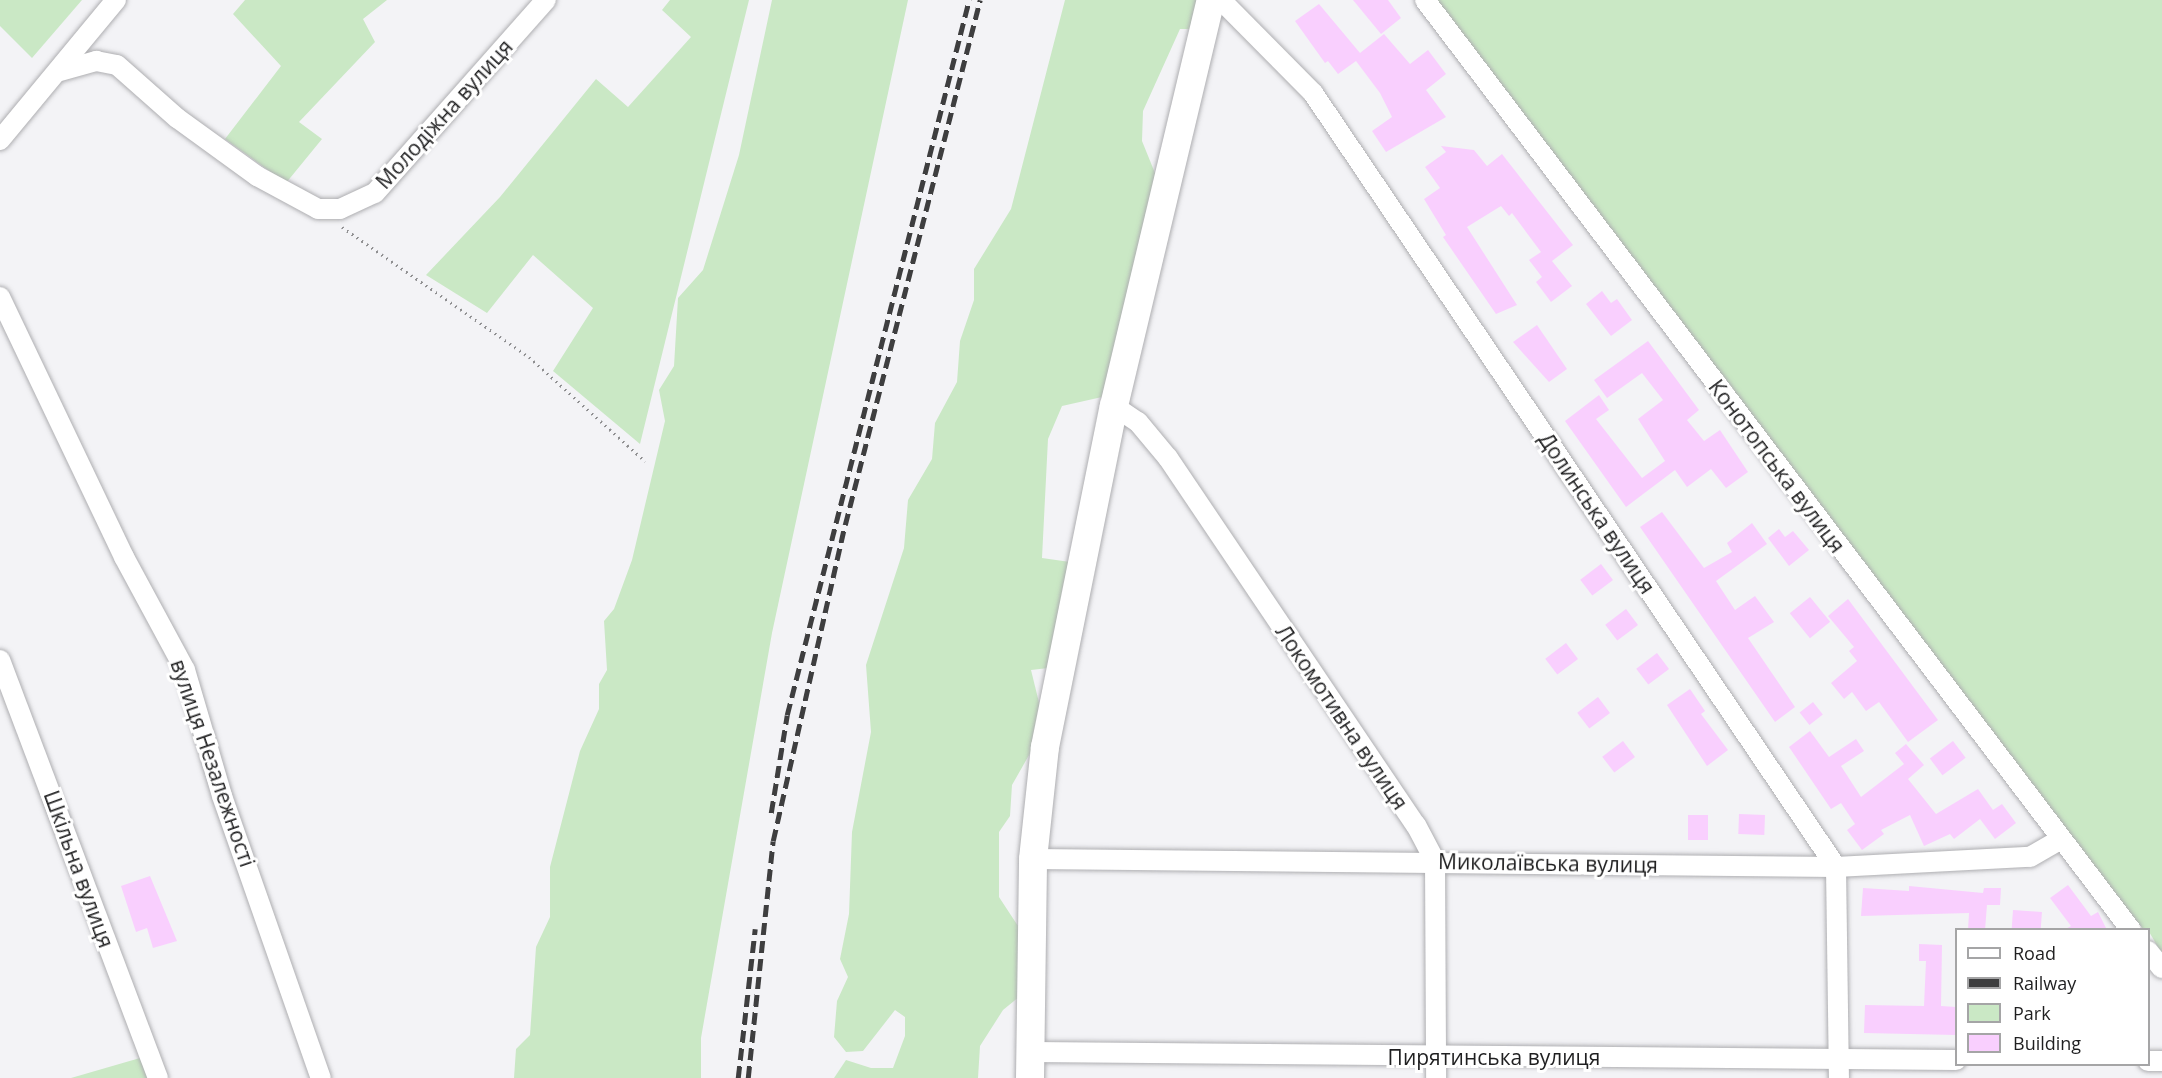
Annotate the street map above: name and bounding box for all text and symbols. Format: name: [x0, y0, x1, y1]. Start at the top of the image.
street label: Молодіжна вулиця: [370, 34, 518, 194]
street label: Конотопська вулиця: [1704, 375, 1850, 557]
street label: Долинська вулиця: [1534, 428, 1660, 598]
street label: Локомотивна вулиця: [1271, 620, 1413, 814]
street label: вулиця Незалежності: [166, 656, 260, 870]
street label: Шкільна вулиця: [39, 787, 119, 951]
street label: Миколаївська вулиця: [1438, 848, 1658, 878]
legend: [1955, 928, 2150, 1066]
text: Road: [2013, 941, 2056, 965]
text: Railway: [2013, 971, 2076, 995]
text: Park: [2013, 1001, 2051, 1025]
text: Building: [2013, 1031, 2081, 1055]
street label: Пирятинська вулиця: [1388, 1044, 1600, 1070]

